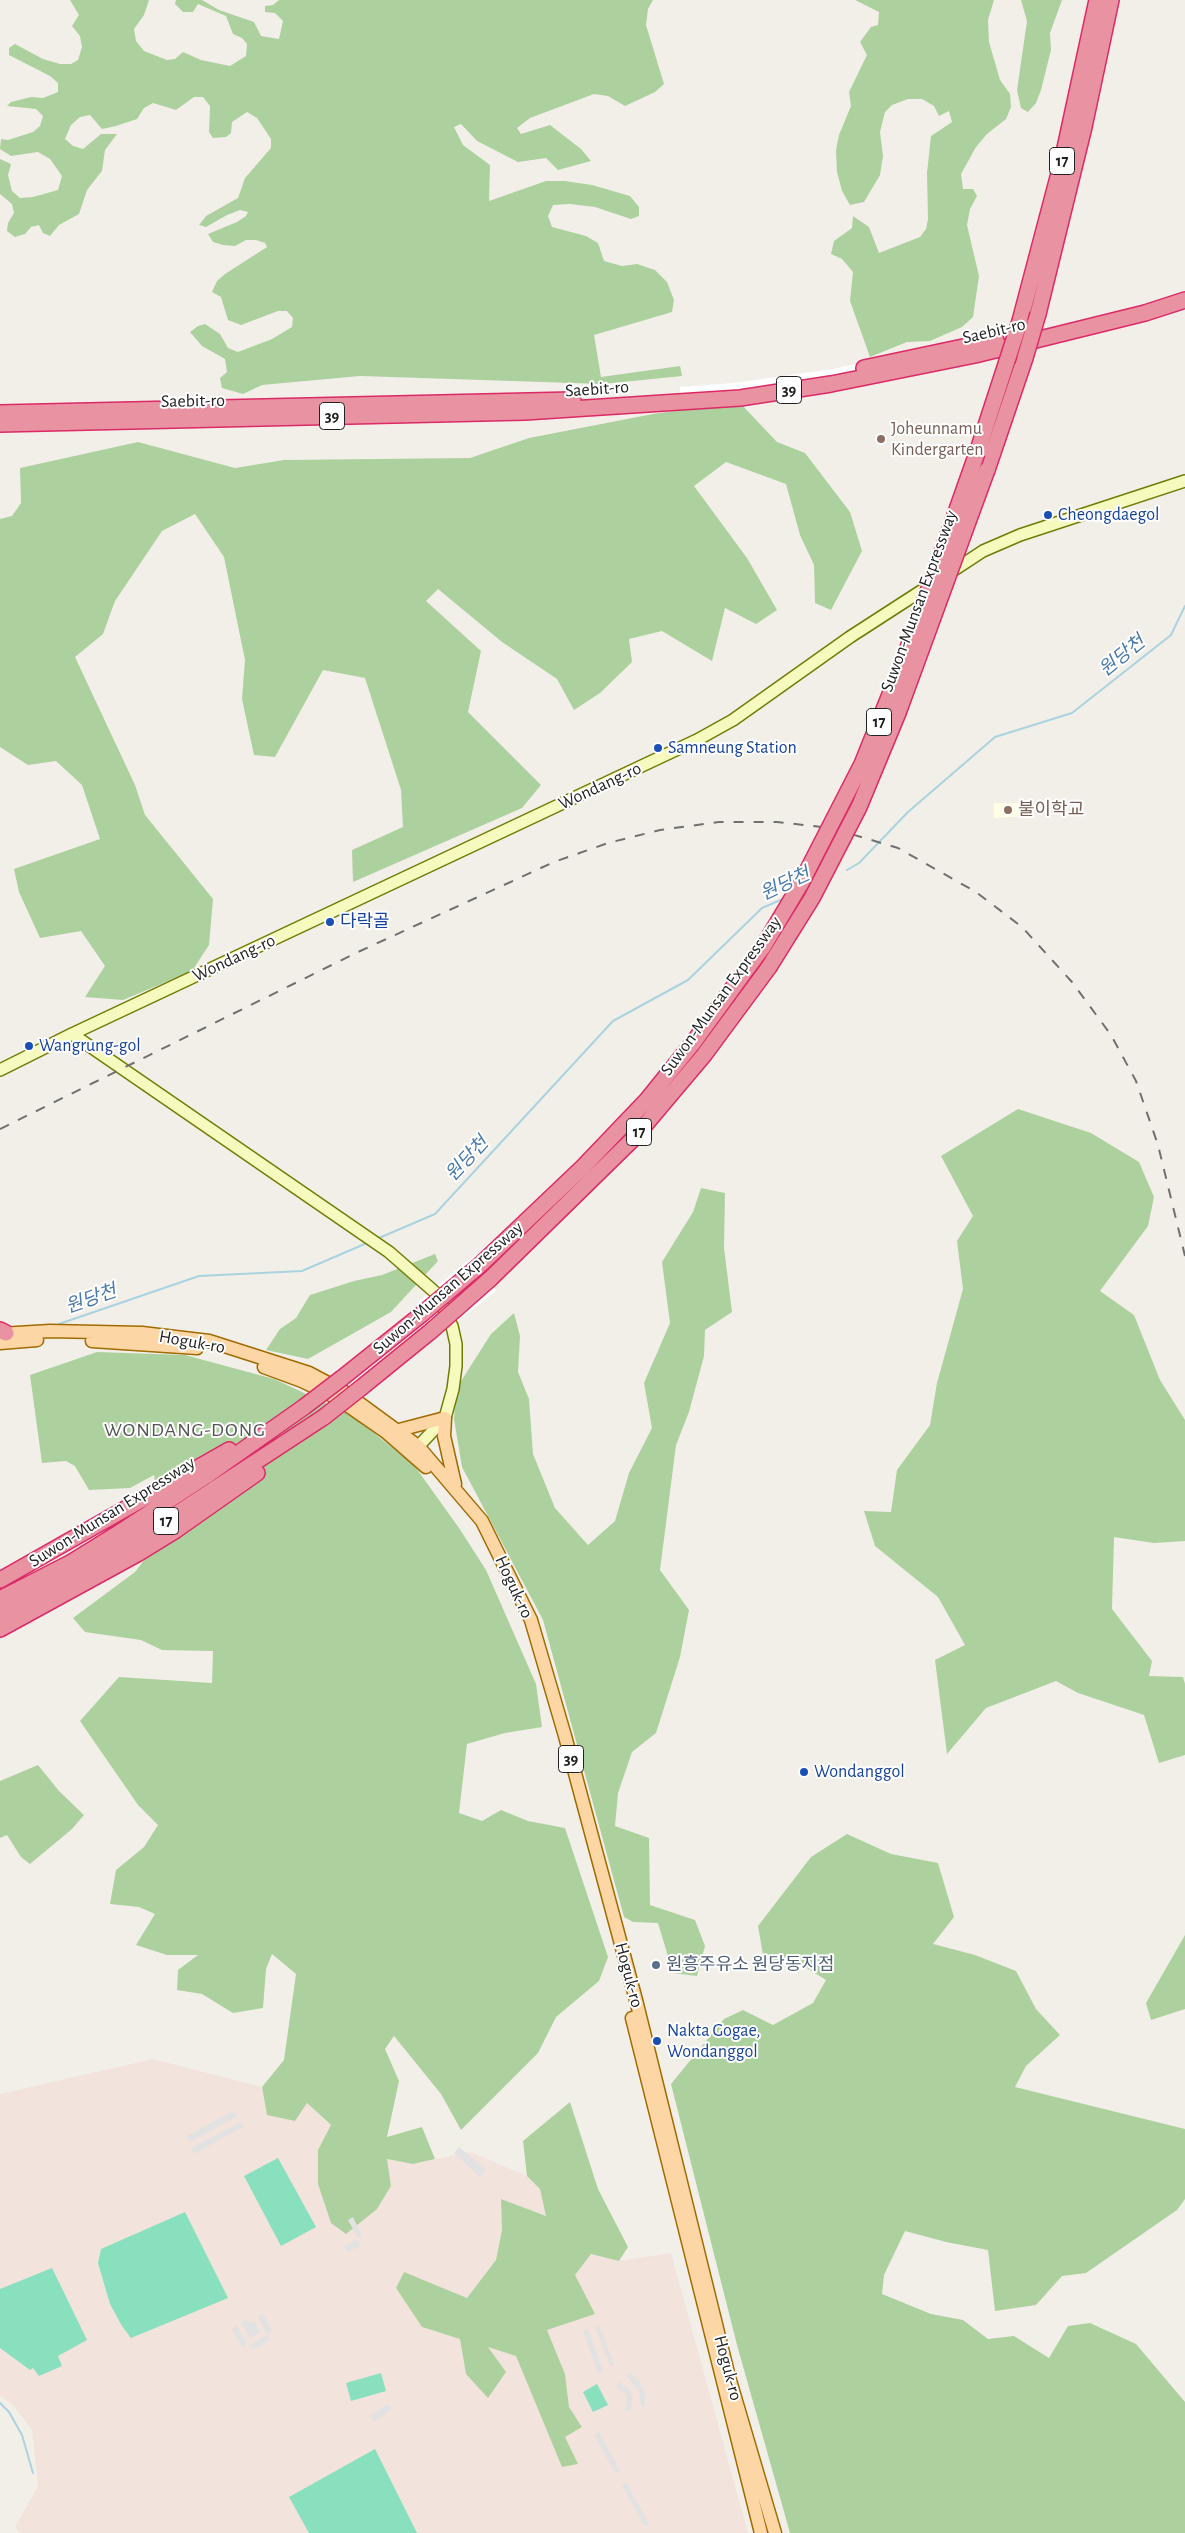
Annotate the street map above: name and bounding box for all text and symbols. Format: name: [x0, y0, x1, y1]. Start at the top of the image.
road number: 17: [1050, 148, 1074, 175]
street label: Saebit-ro: [960, 313, 1028, 349]
street label: Saebit-ro: [564, 376, 630, 402]
road number: 39: [776, 376, 802, 404]
street label: Saebit-ro: [161, 390, 225, 412]
road number: 39: [320, 402, 344, 430]
place label: Joheunnamu Kindergarten: [891, 418, 983, 460]
marker: Joheunnamu Kindergarten: [875, 433, 887, 445]
place label: Cheongdaegol: [1058, 504, 1160, 526]
street label: Suwon-Munsan Expressway: [876, 507, 962, 695]
marker: Cheongdaegol: [1042, 509, 1054, 521]
water label: 원당천: [1094, 631, 1150, 681]
road number: 17: [866, 709, 892, 736]
place label: Samneung Station: [668, 737, 797, 759]
marker: Samneung Station: [652, 742, 664, 754]
street label: Wondang-ro: [555, 757, 645, 815]
place label: 불이학교: [1018, 799, 1084, 821]
marker: 불이학교: [1002, 804, 1014, 816]
water label: 원당천: [756, 863, 814, 905]
place label: 다락골: [340, 911, 390, 933]
street label: Suwon-Munsan Expressway: [656, 912, 786, 1080]
marker: 다락골: [324, 916, 336, 928]
street label: Wondang-ro: [189, 929, 279, 987]
place label: Wangrung-gol: [39, 1035, 141, 1057]
marker: Wangrung-gol: [23, 1040, 35, 1052]
road number: 17: [626, 1118, 652, 1146]
water label: 원당천: [441, 1132, 493, 1186]
street label: Suwon-Munsan Expressway: [368, 1217, 528, 1359]
water label: 원당천: [62, 1280, 120, 1318]
street label: Hoguk-ro: [157, 1326, 227, 1358]
district label: WONDANG-DONG: [103, 1418, 267, 1442]
street label: Suwon-Munsan Expressway: [25, 1452, 199, 1572]
road number: 17: [154, 1508, 178, 1534]
street label: Hoguk-ro: [490, 1552, 538, 1622]
road number: 39: [558, 1746, 584, 1772]
place label: Wondanggol: [814, 1761, 905, 1783]
marker: Wondanggol: [798, 1766, 810, 1778]
street label: Hoguk-ro: [610, 1940, 648, 2010]
place label: 원흥주유소 원당동지점: [666, 1954, 835, 1976]
marker: 원흥주유소 원당동지점: [650, 1959, 662, 1971]
place label: Nakta Gogae, Wondanggol: [667, 2020, 760, 2062]
marker: Nakta Gogae, Wondanggol: [651, 2035, 663, 2047]
street label: Hoguk-ro: [709, 2333, 747, 2403]

